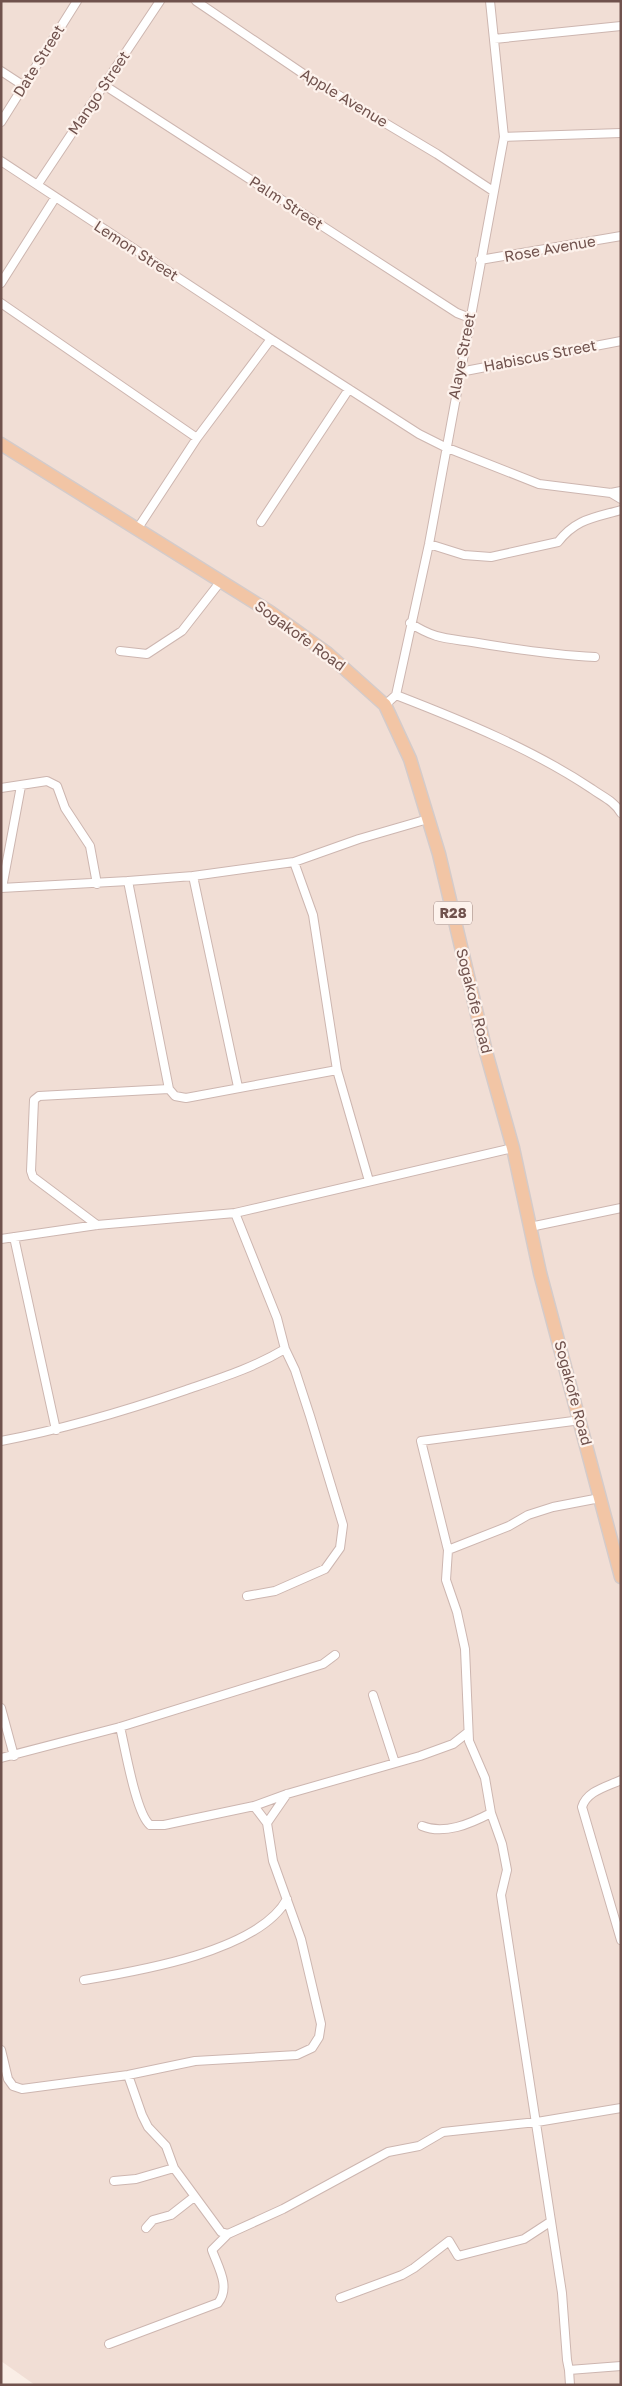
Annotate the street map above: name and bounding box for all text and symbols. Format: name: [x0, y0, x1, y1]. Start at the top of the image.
street label: Date Street: [9, 21, 67, 100]
street label: Mango Street: [64, 47, 133, 138]
street label: Apple Avenue: [298, 64, 392, 130]
street label: Palm Street: [246, 172, 327, 233]
street label: Lemon Street: [91, 216, 182, 284]
street label: Rose Avenue: [503, 231, 597, 265]
street label: Alaye Street: [444, 311, 478, 401]
street label: Habiscus Street: [482, 335, 598, 375]
street label: Sogakofe Road: [252, 596, 350, 674]
road number: R28: [434, 901, 472, 924]
street label: Sogakofe Road: [453, 946, 497, 1055]
street label: Sogakofe Road: [551, 1338, 597, 1447]

